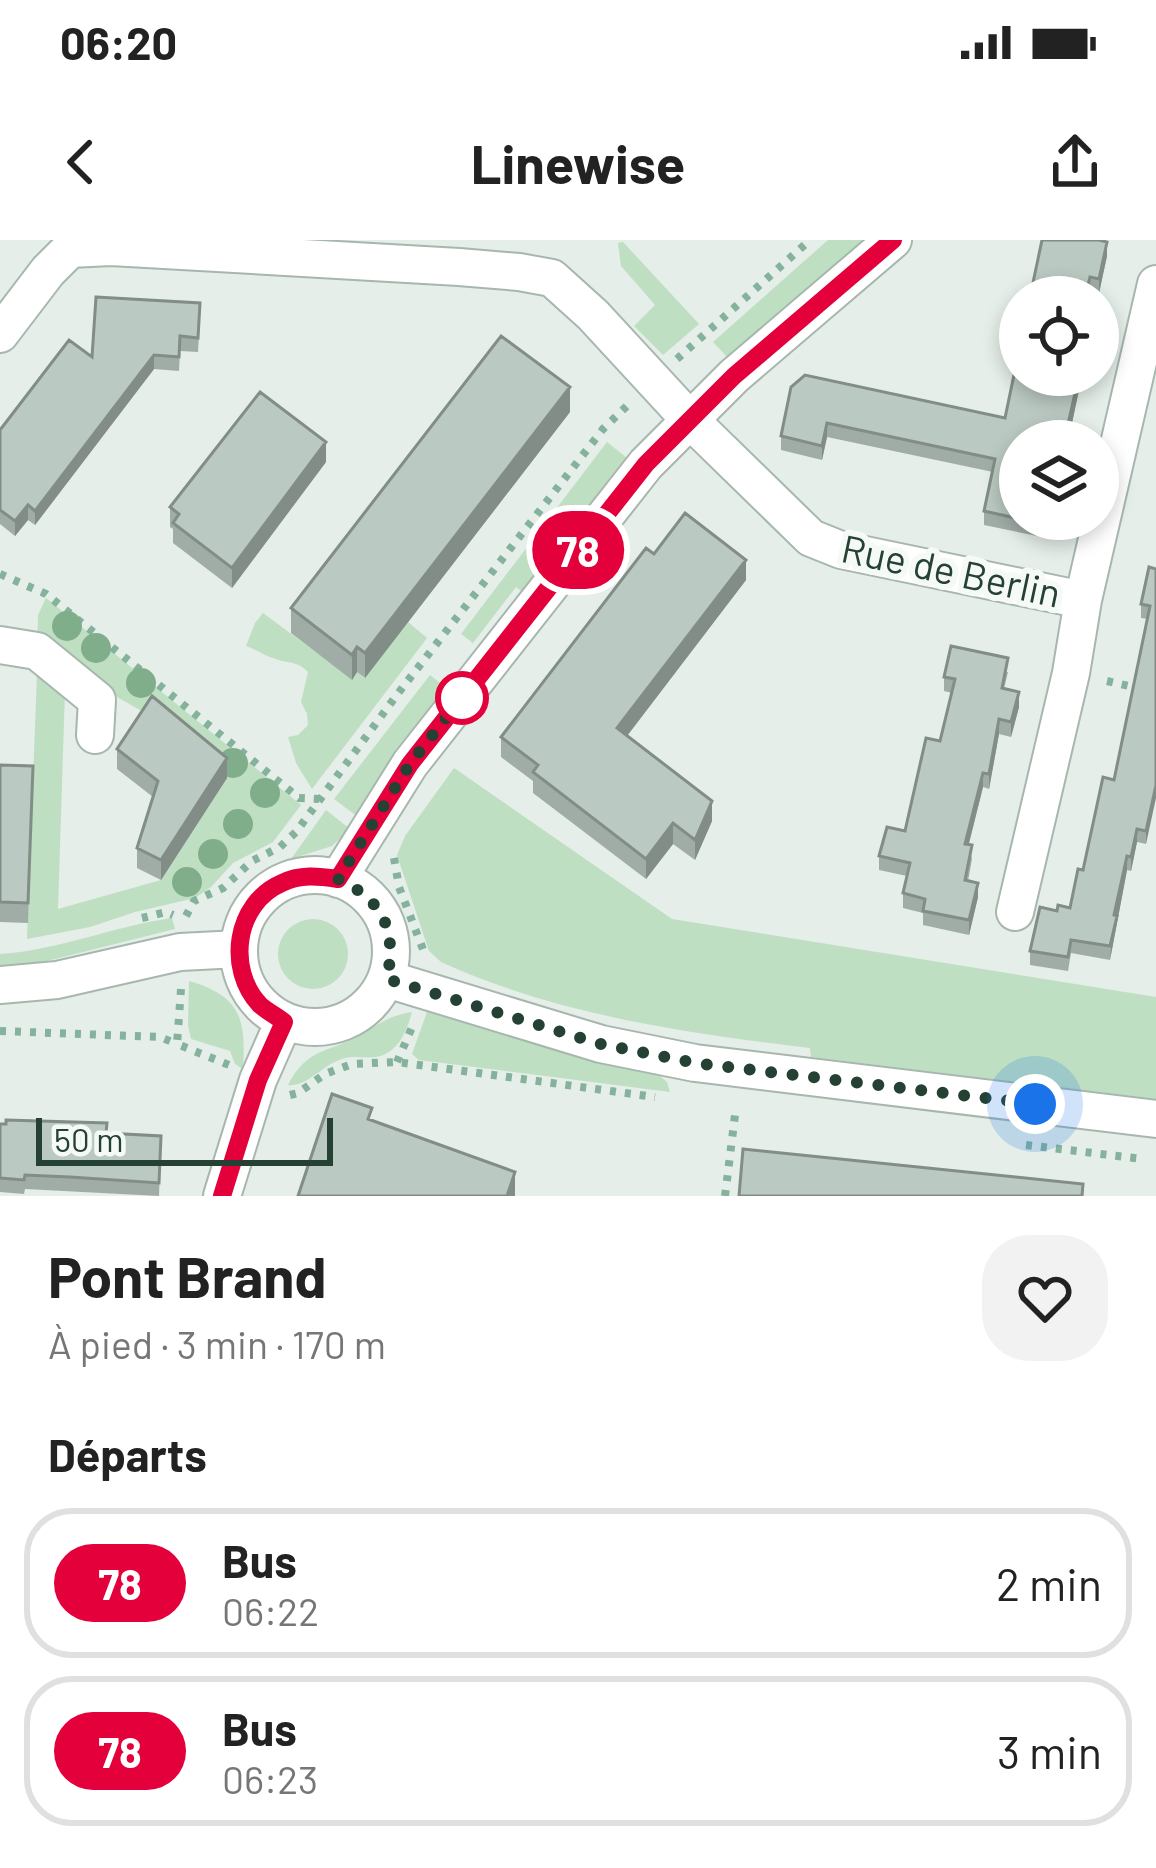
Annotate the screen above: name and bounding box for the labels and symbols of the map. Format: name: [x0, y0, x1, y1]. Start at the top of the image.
line badge: 78: [524, 511, 632, 589]
street label: Rue de Berlin: [838, 523, 1065, 616]
unlabelled marker: [437, 673, 487, 723]
your location: [1005, 1074, 1065, 1134]
scale bar: [36, 1112, 333, 1165]

